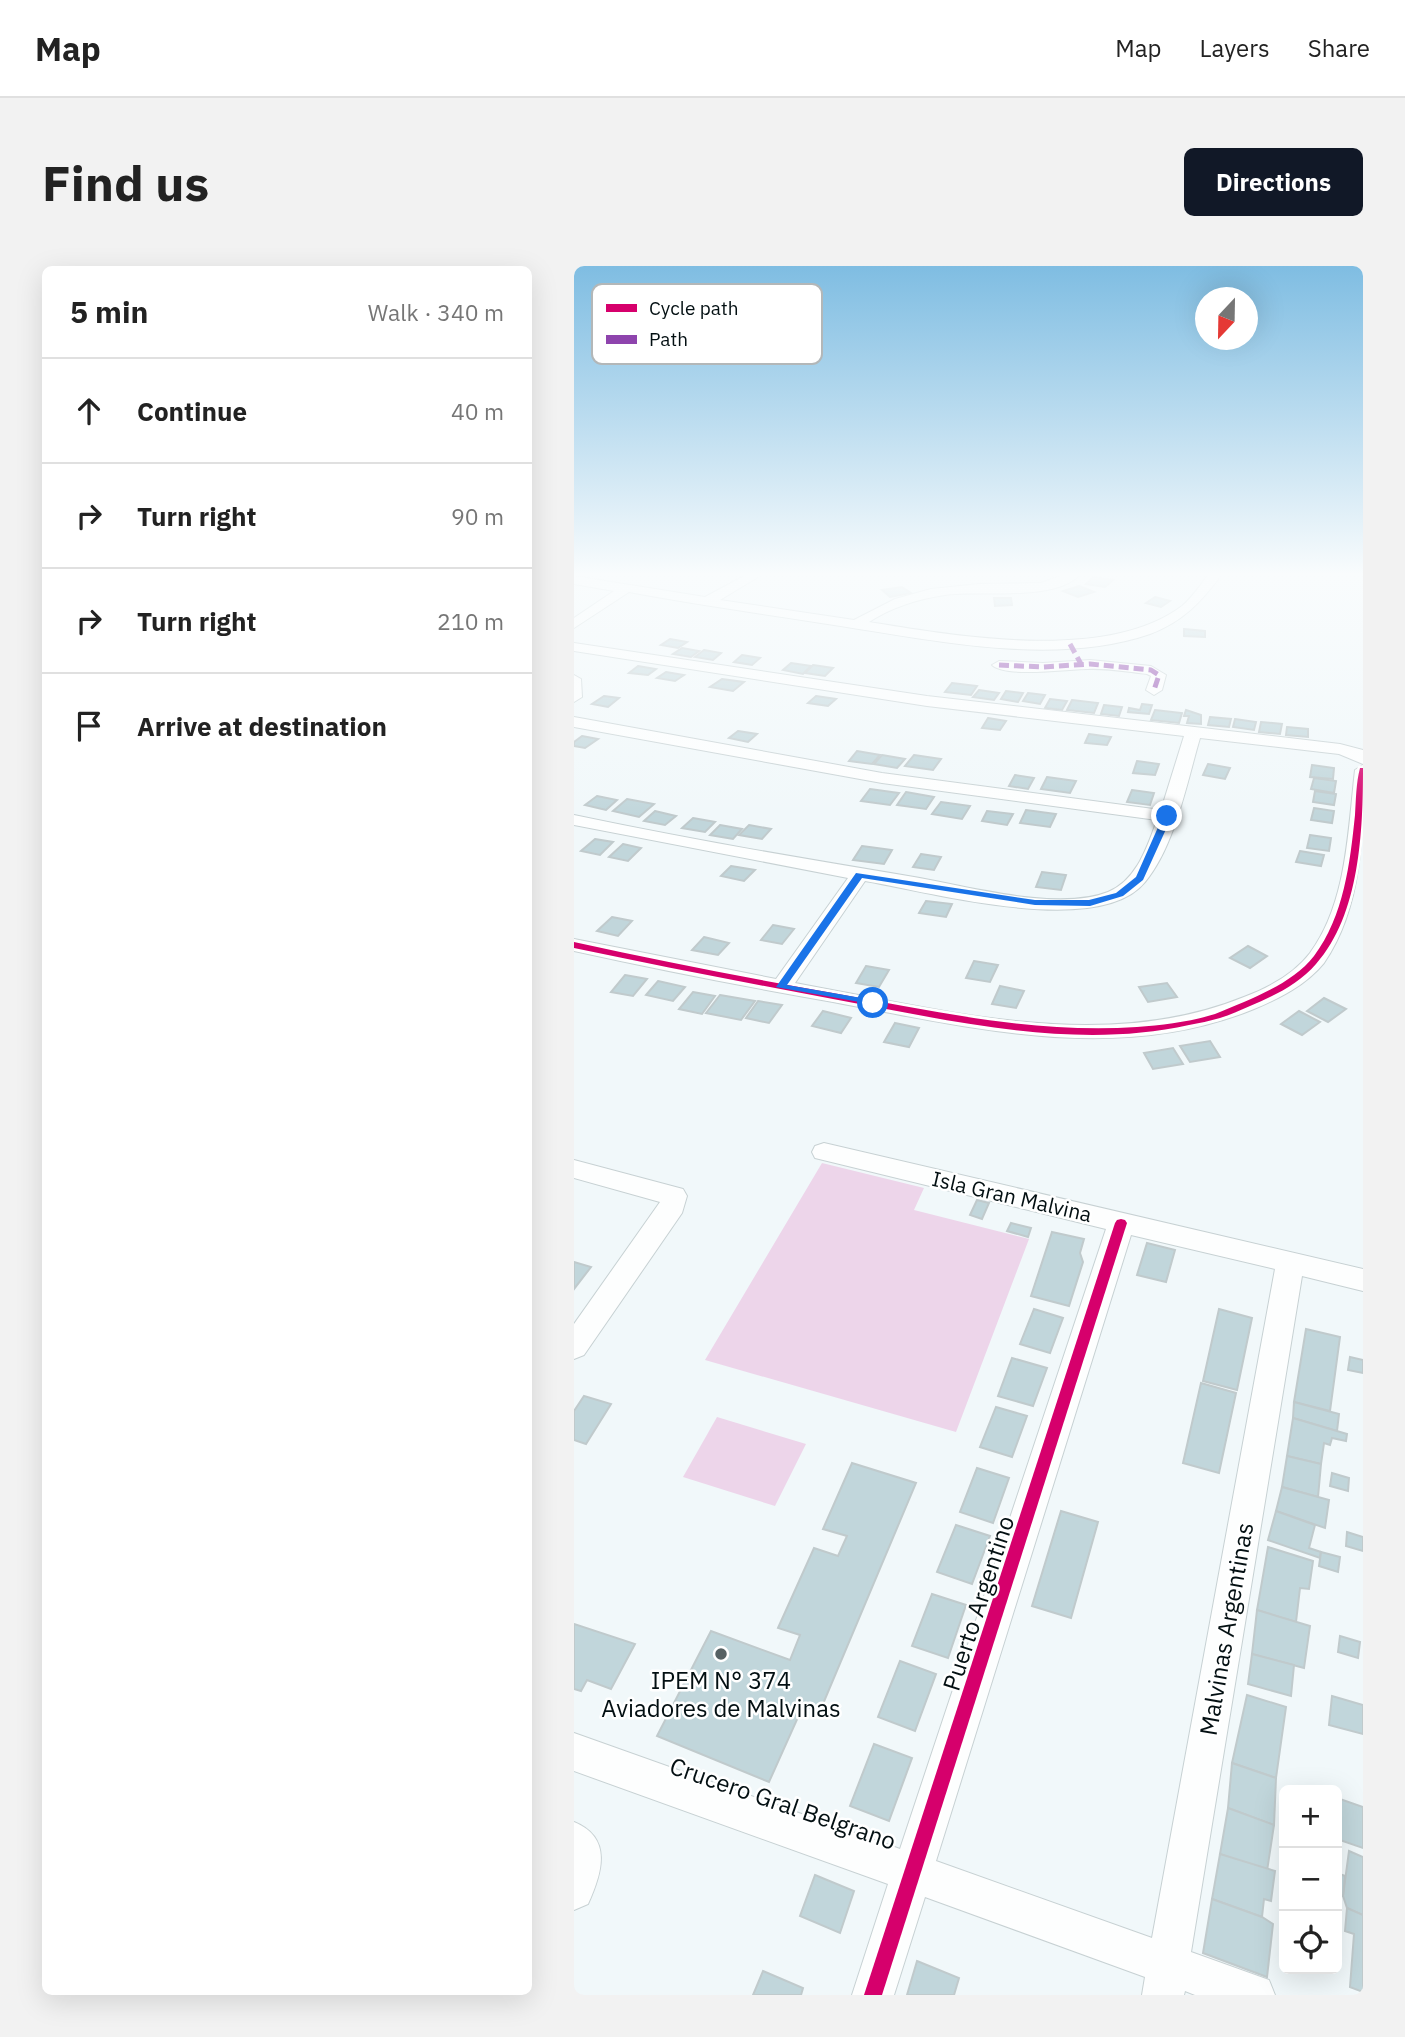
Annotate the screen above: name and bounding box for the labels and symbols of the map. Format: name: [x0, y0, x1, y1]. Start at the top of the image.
legend: [592, 284, 822, 364]
north arrow: [1195, 287, 1258, 350]
text: Cycle path: [649, 296, 738, 320]
text: Path: [649, 327, 688, 351]
route end: [1151, 800, 1182, 831]
route start: [857, 987, 888, 1018]
street label: Isla Gran Malvina: [929, 1164, 1095, 1228]
street label: Puerto Argentino: [935, 1511, 1021, 1695]
street label: Malvinas Argentinas: [1192, 1520, 1260, 1738]
marker: IPEM N° 374 Aviadores de Malvinas: [713, 1646, 729, 1662]
place label: IPEM N° 374 Aviadores de Malvinas: [601, 1664, 841, 1724]
street label: Crucero Gral Belgrano: [666, 1749, 900, 1857]

